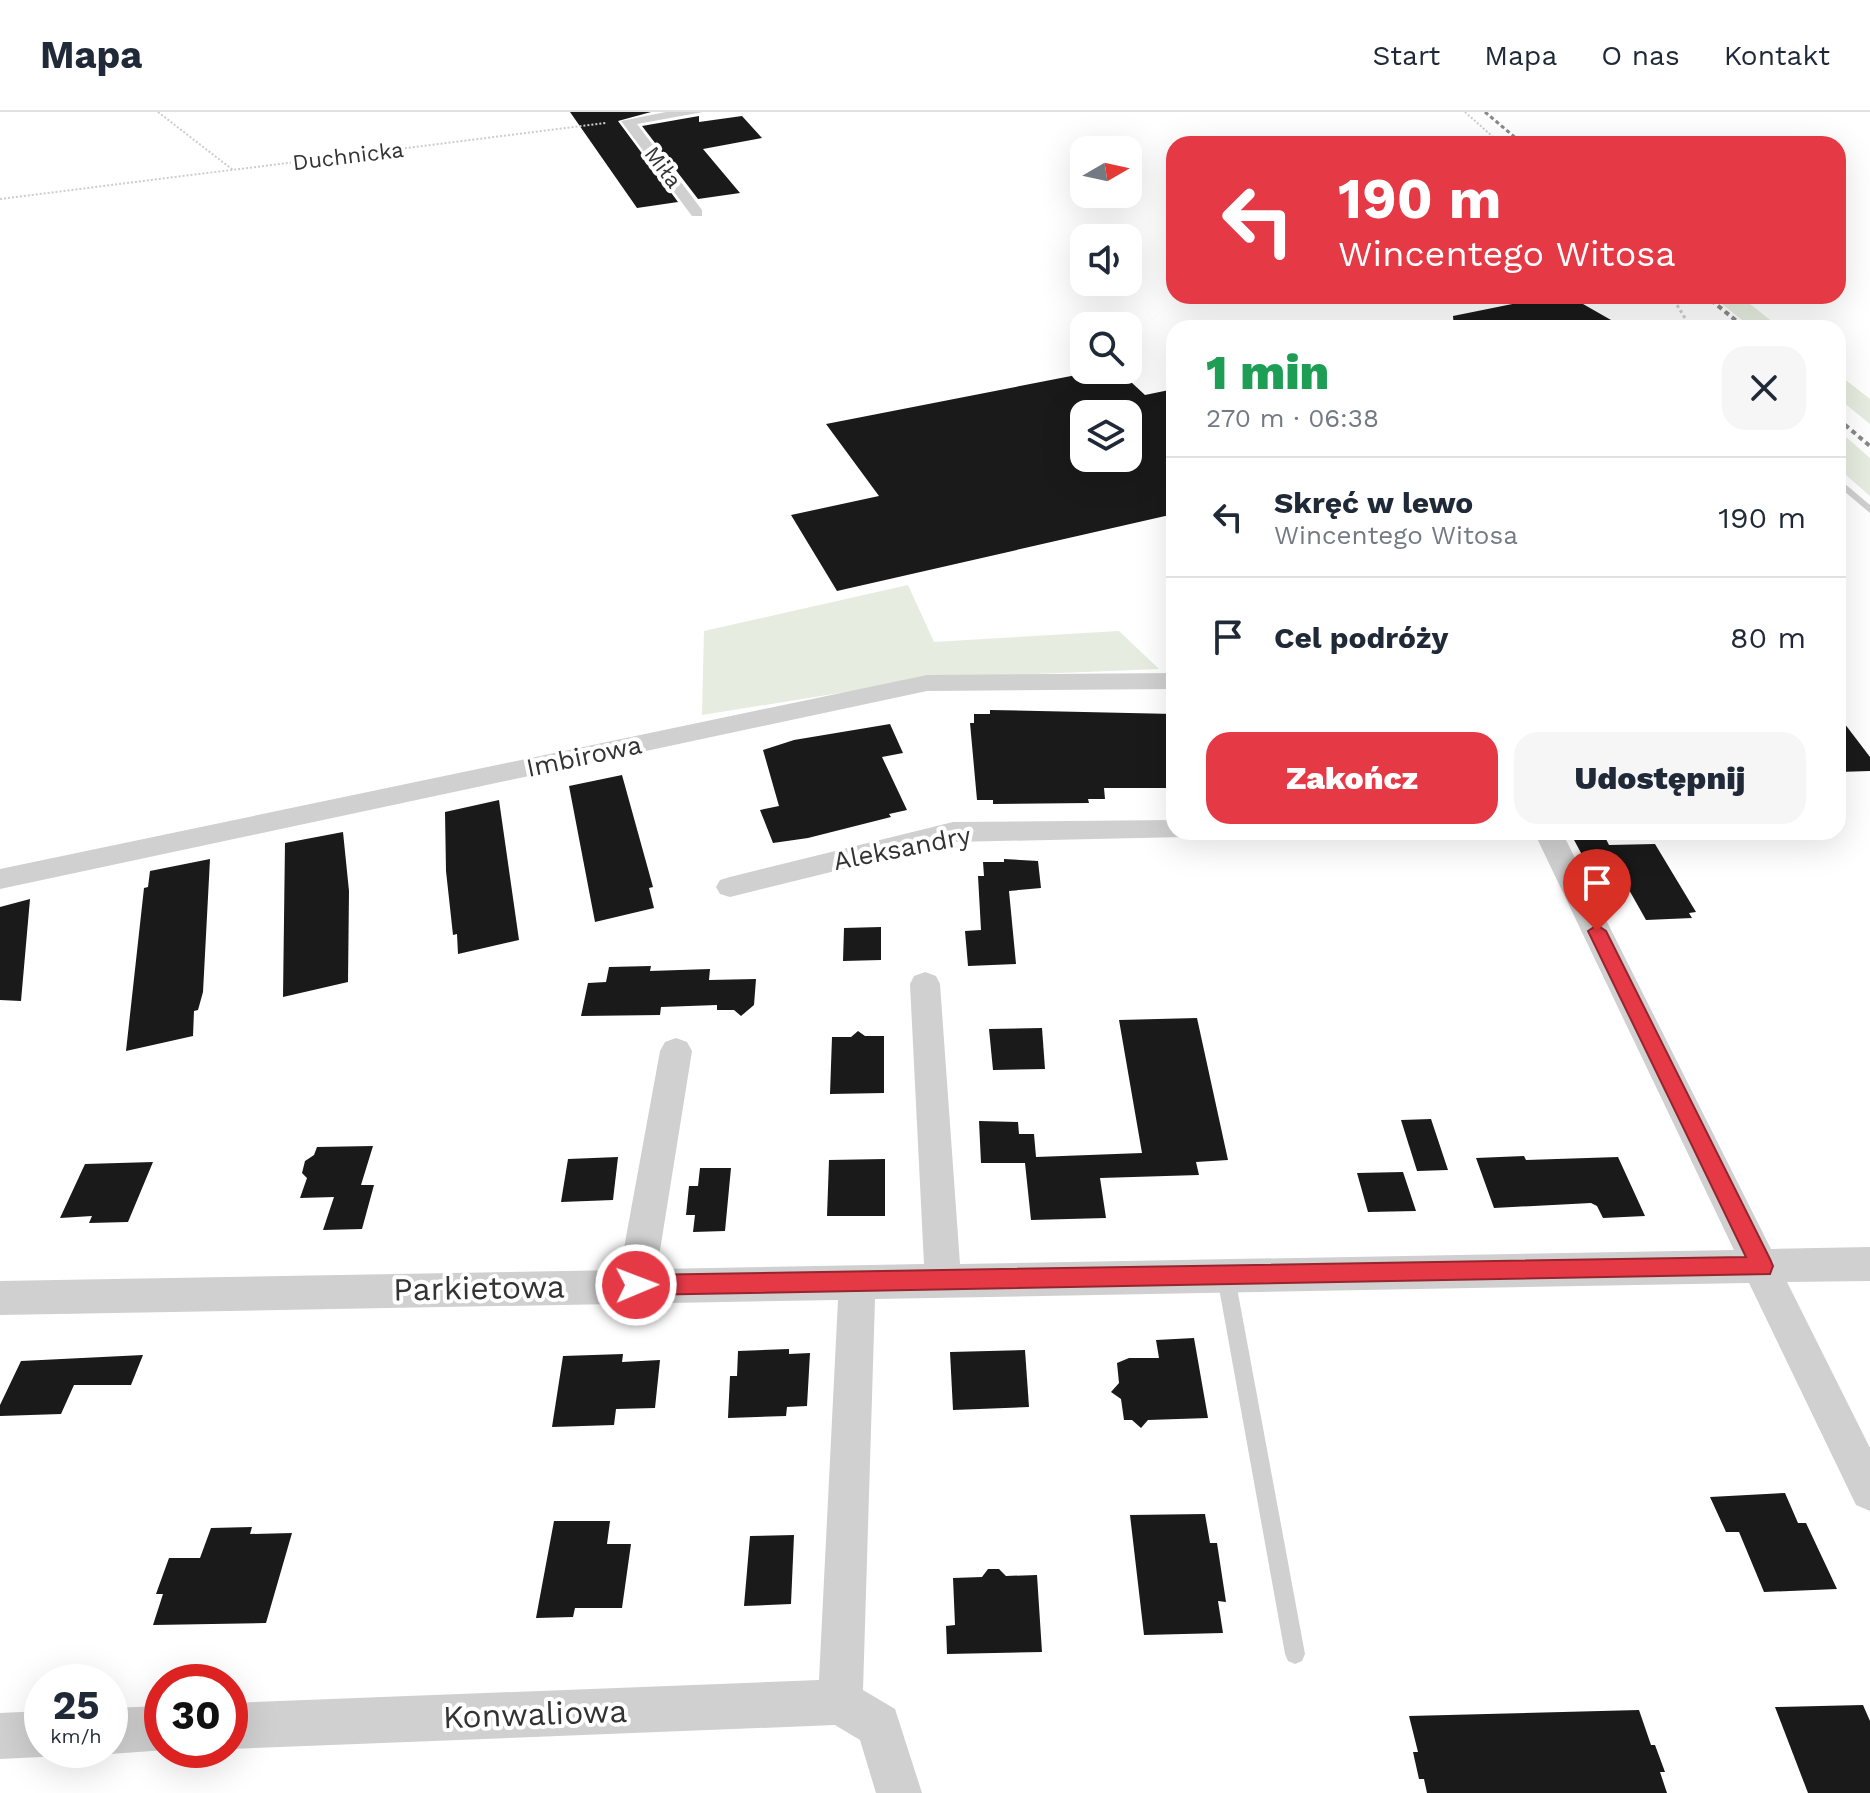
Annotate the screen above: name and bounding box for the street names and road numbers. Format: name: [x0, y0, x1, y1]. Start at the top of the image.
street label: Duchnicka: [291, 137, 405, 175]
street label: Miła: [639, 141, 687, 193]
street label: Imbirowa: [524, 729, 645, 783]
street label: Aleksandry: [831, 820, 974, 876]
street label: Parkietowa: [393, 1268, 565, 1308]
street label: Konwaliowa: [442, 1692, 628, 1736]

